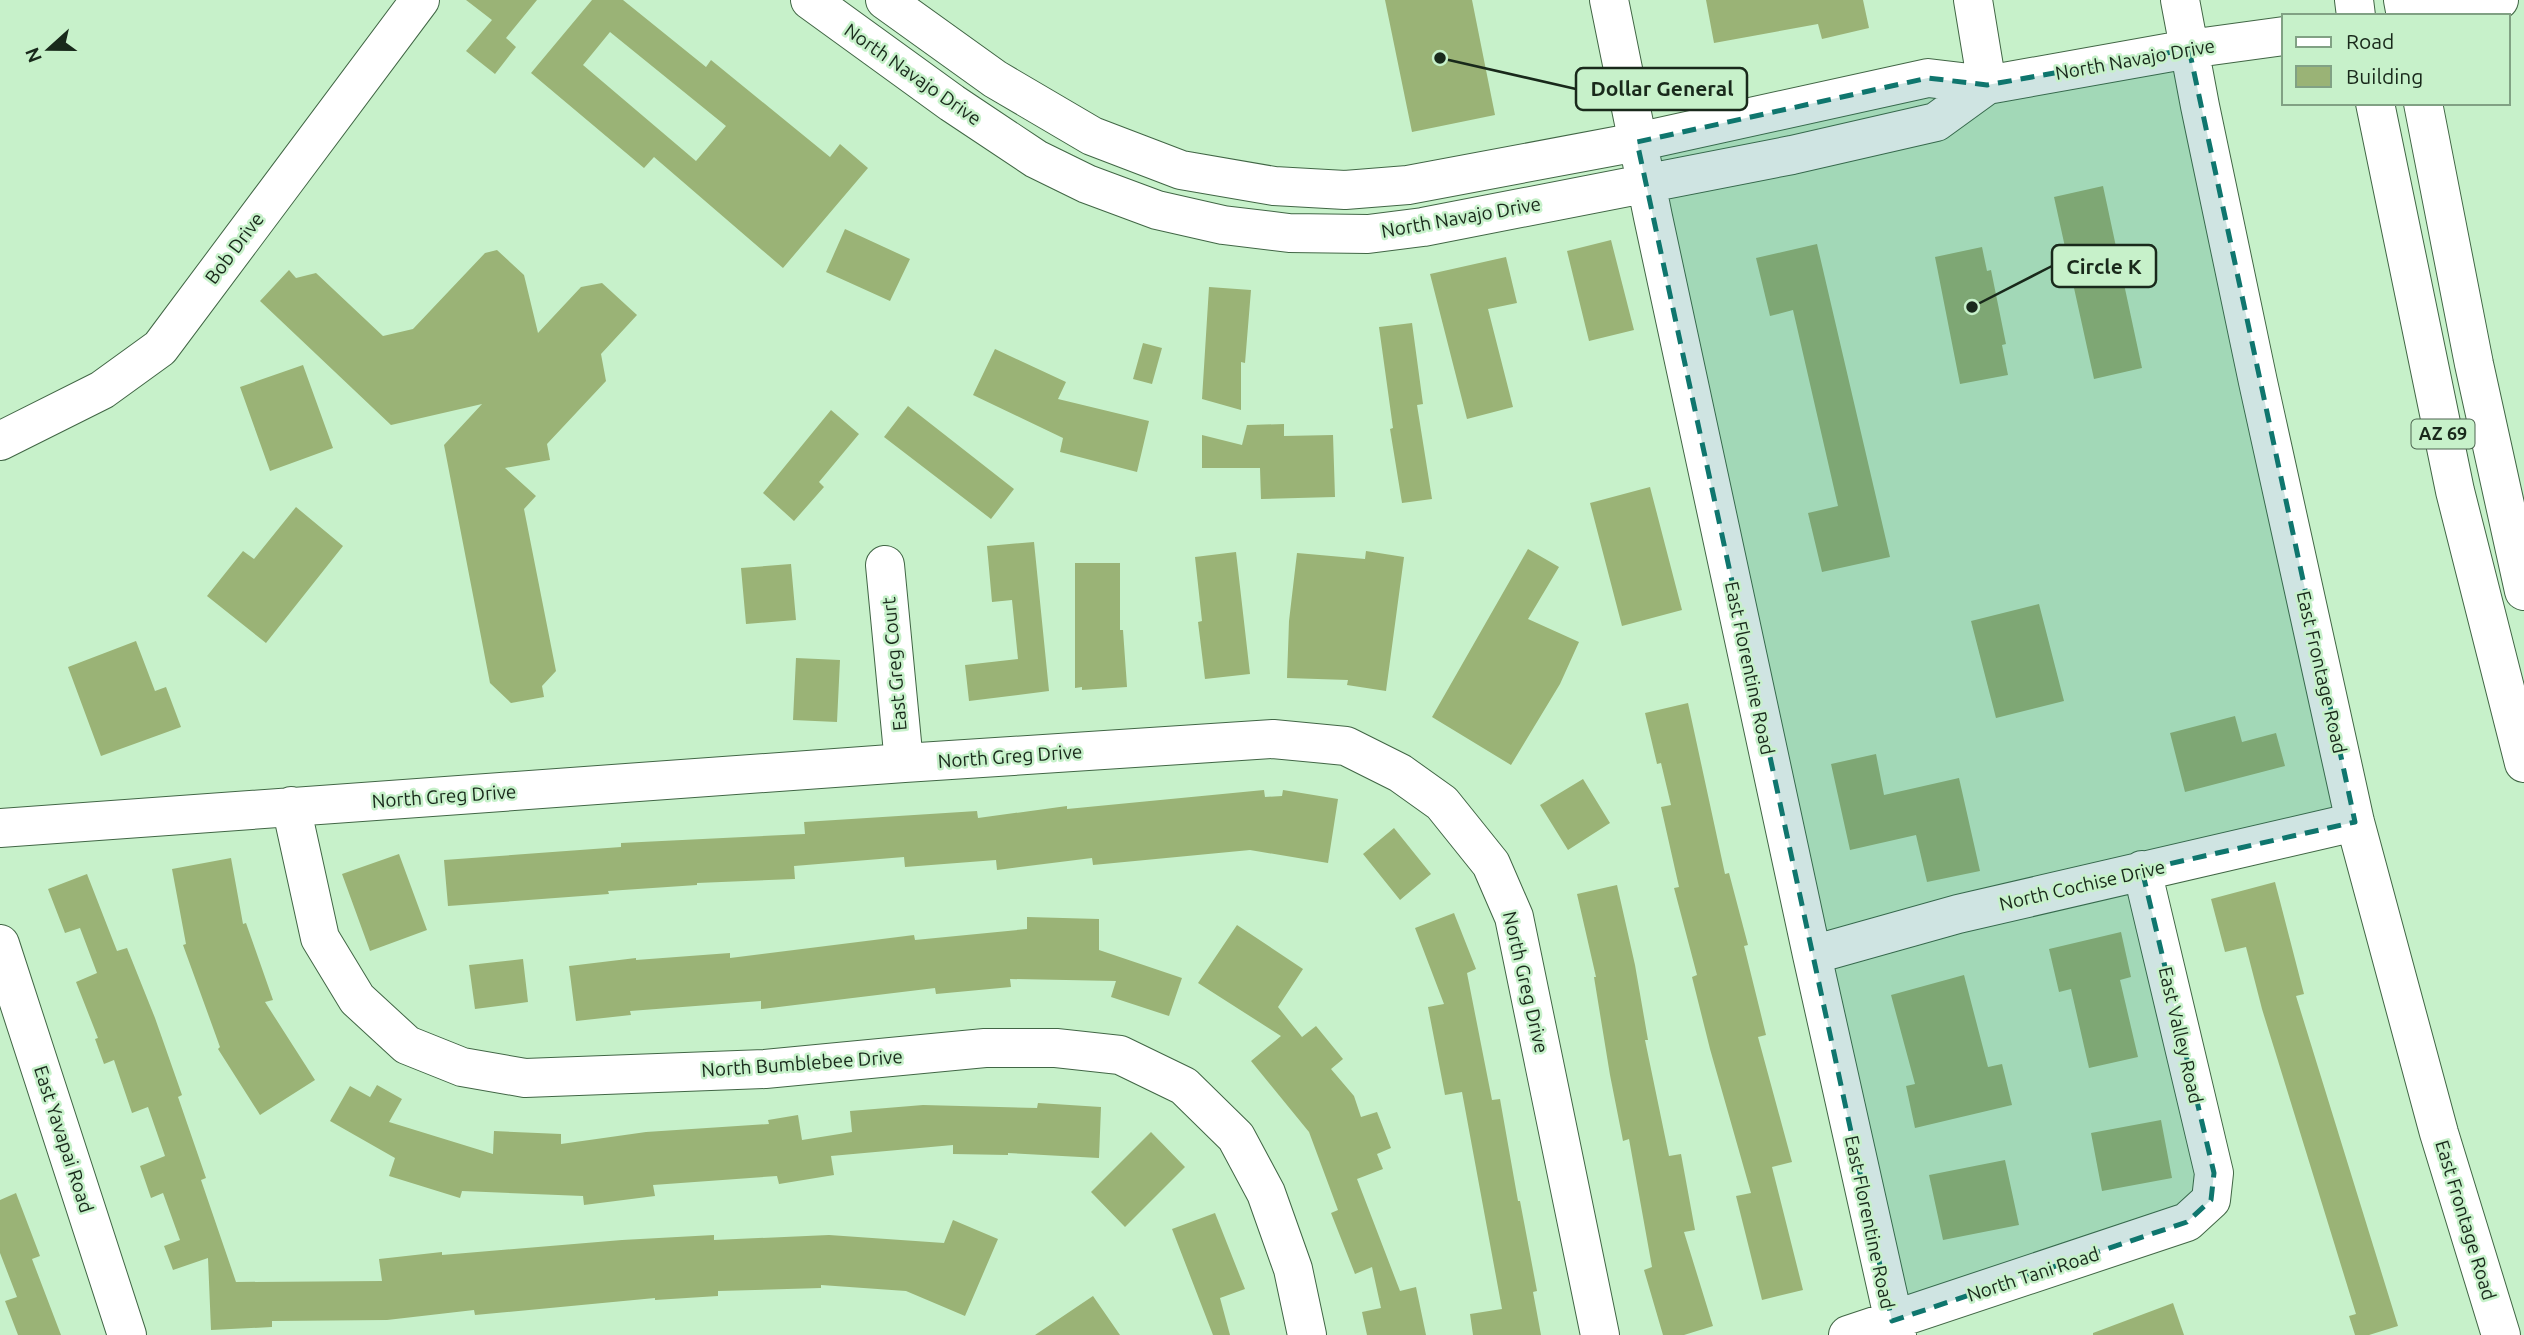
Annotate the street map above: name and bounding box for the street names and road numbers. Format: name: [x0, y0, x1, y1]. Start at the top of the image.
street label: North Navajo Drive: [840, 19, 986, 129]
street label: North Navajo Drive: [2053, 34, 2217, 84]
street label: North Navajo Drive: [1379, 192, 1543, 242]
street label: Bob Drive: [200, 208, 268, 288]
road number: AZ 69: [2412, 420, 2474, 448]
street label: East Florentine Road: [1721, 579, 1779, 757]
street label: East Frontage Road: [2293, 589, 2351, 755]
street label: East Greg Court: [877, 596, 911, 732]
street label: North Greg Drive: [937, 740, 1083, 772]
street label: North Greg Drive: [371, 780, 517, 812]
street label: North Cochise Drive: [1997, 855, 2167, 915]
street label: North Greg Drive: [1499, 909, 1553, 1055]
street label: East Valley Road: [2155, 964, 2207, 1106]
street label: North Bumblebee Drive: [701, 1045, 903, 1081]
street label: East Yavapai Road: [30, 1063, 98, 1215]
street label: East Florentine Road: [1841, 1133, 1899, 1311]
street label: East Frontage Road: [2431, 1137, 2501, 1303]
street label: North Tani Road: [1964, 1242, 2102, 1306]

